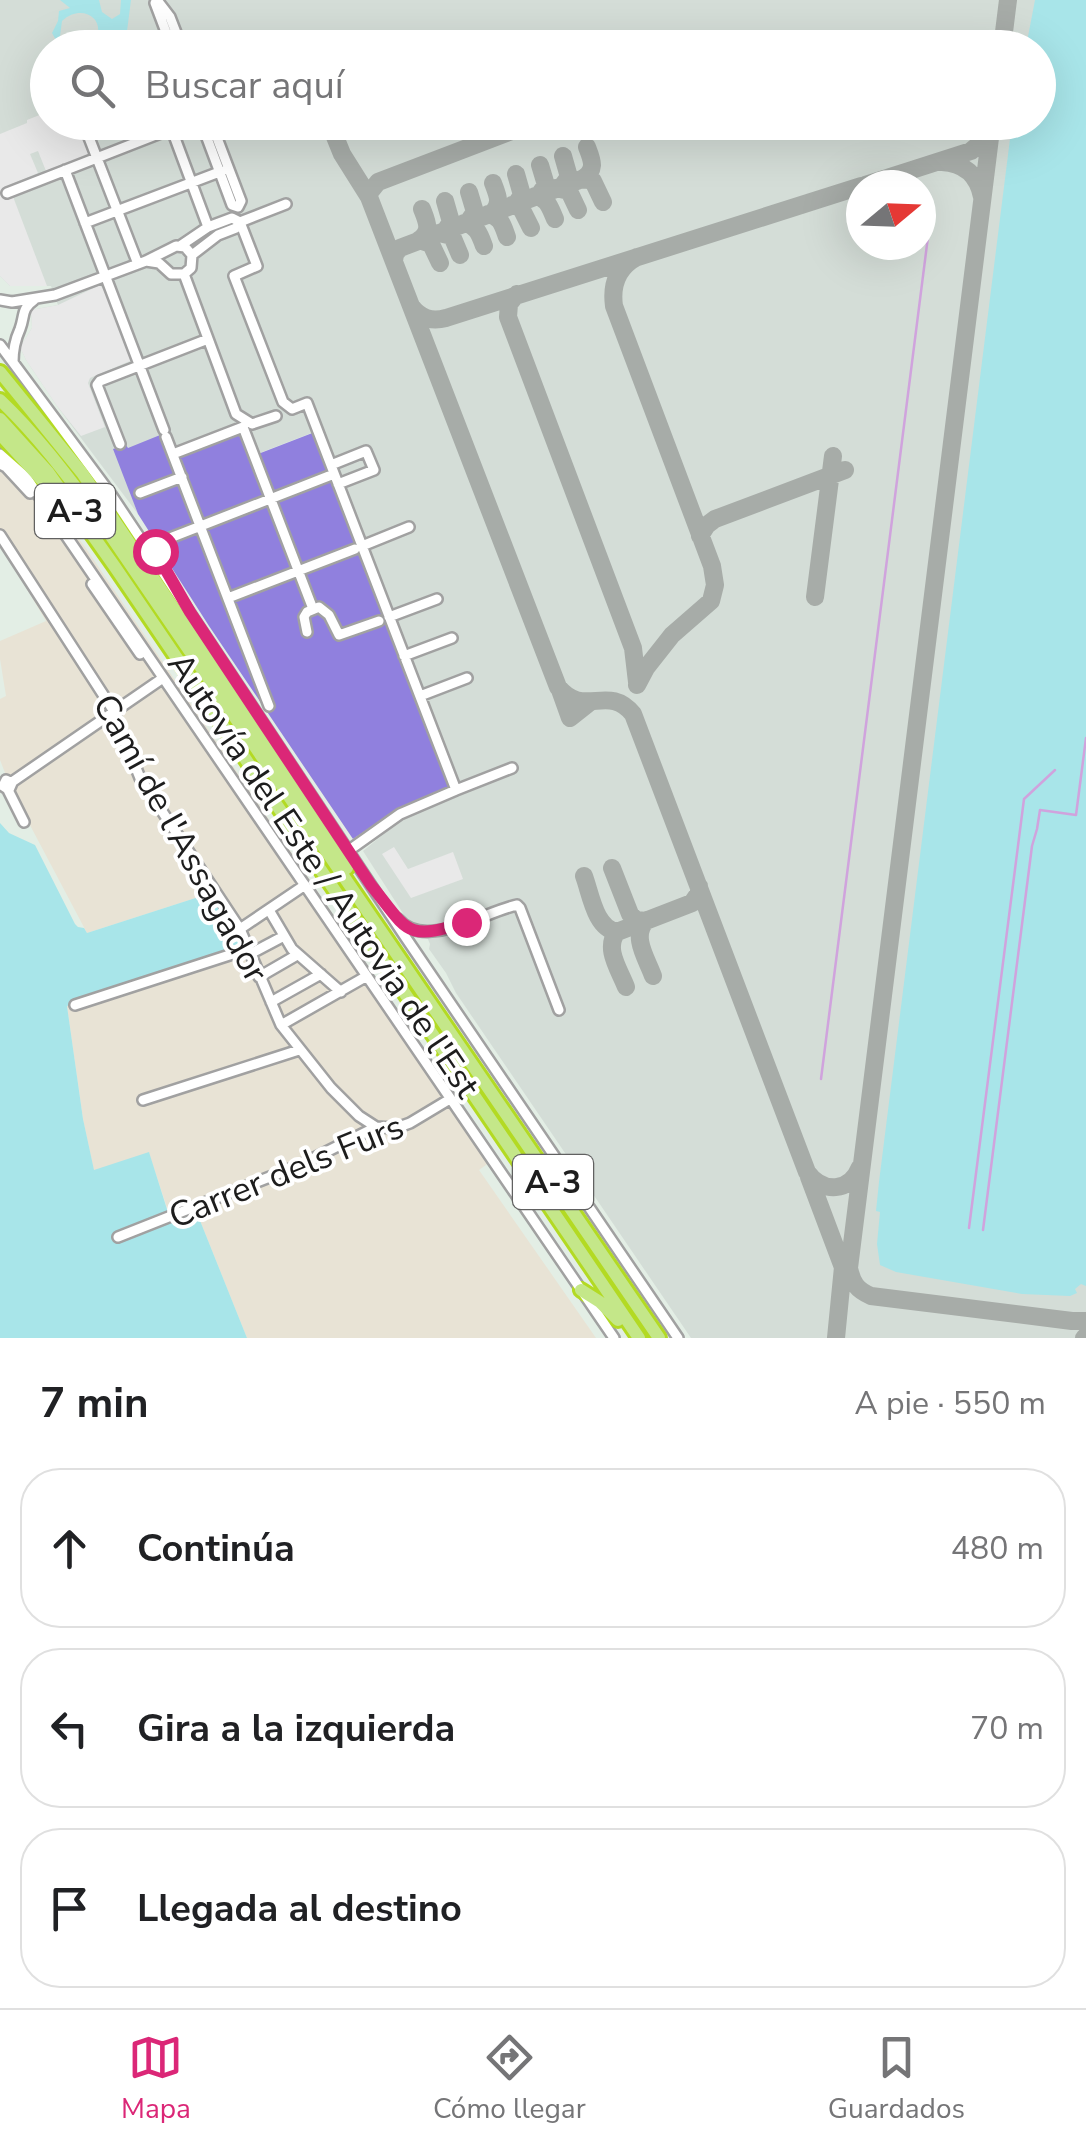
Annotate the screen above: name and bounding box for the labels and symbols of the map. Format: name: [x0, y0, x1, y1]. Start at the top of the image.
north arrow: [846, 170, 936, 260]
road number: A-3: [35, 484, 115, 538]
route start: [133, 529, 179, 575]
street label: Autovía del Este / Autovia de l'Est: [157, 643, 491, 1108]
street label: Camí de l'Assagador: [82, 686, 279, 991]
route end: [444, 900, 490, 946]
street label: Carrer dels Furs: [162, 1103, 411, 1240]
road number: A-3: [513, 1155, 593, 1209]

